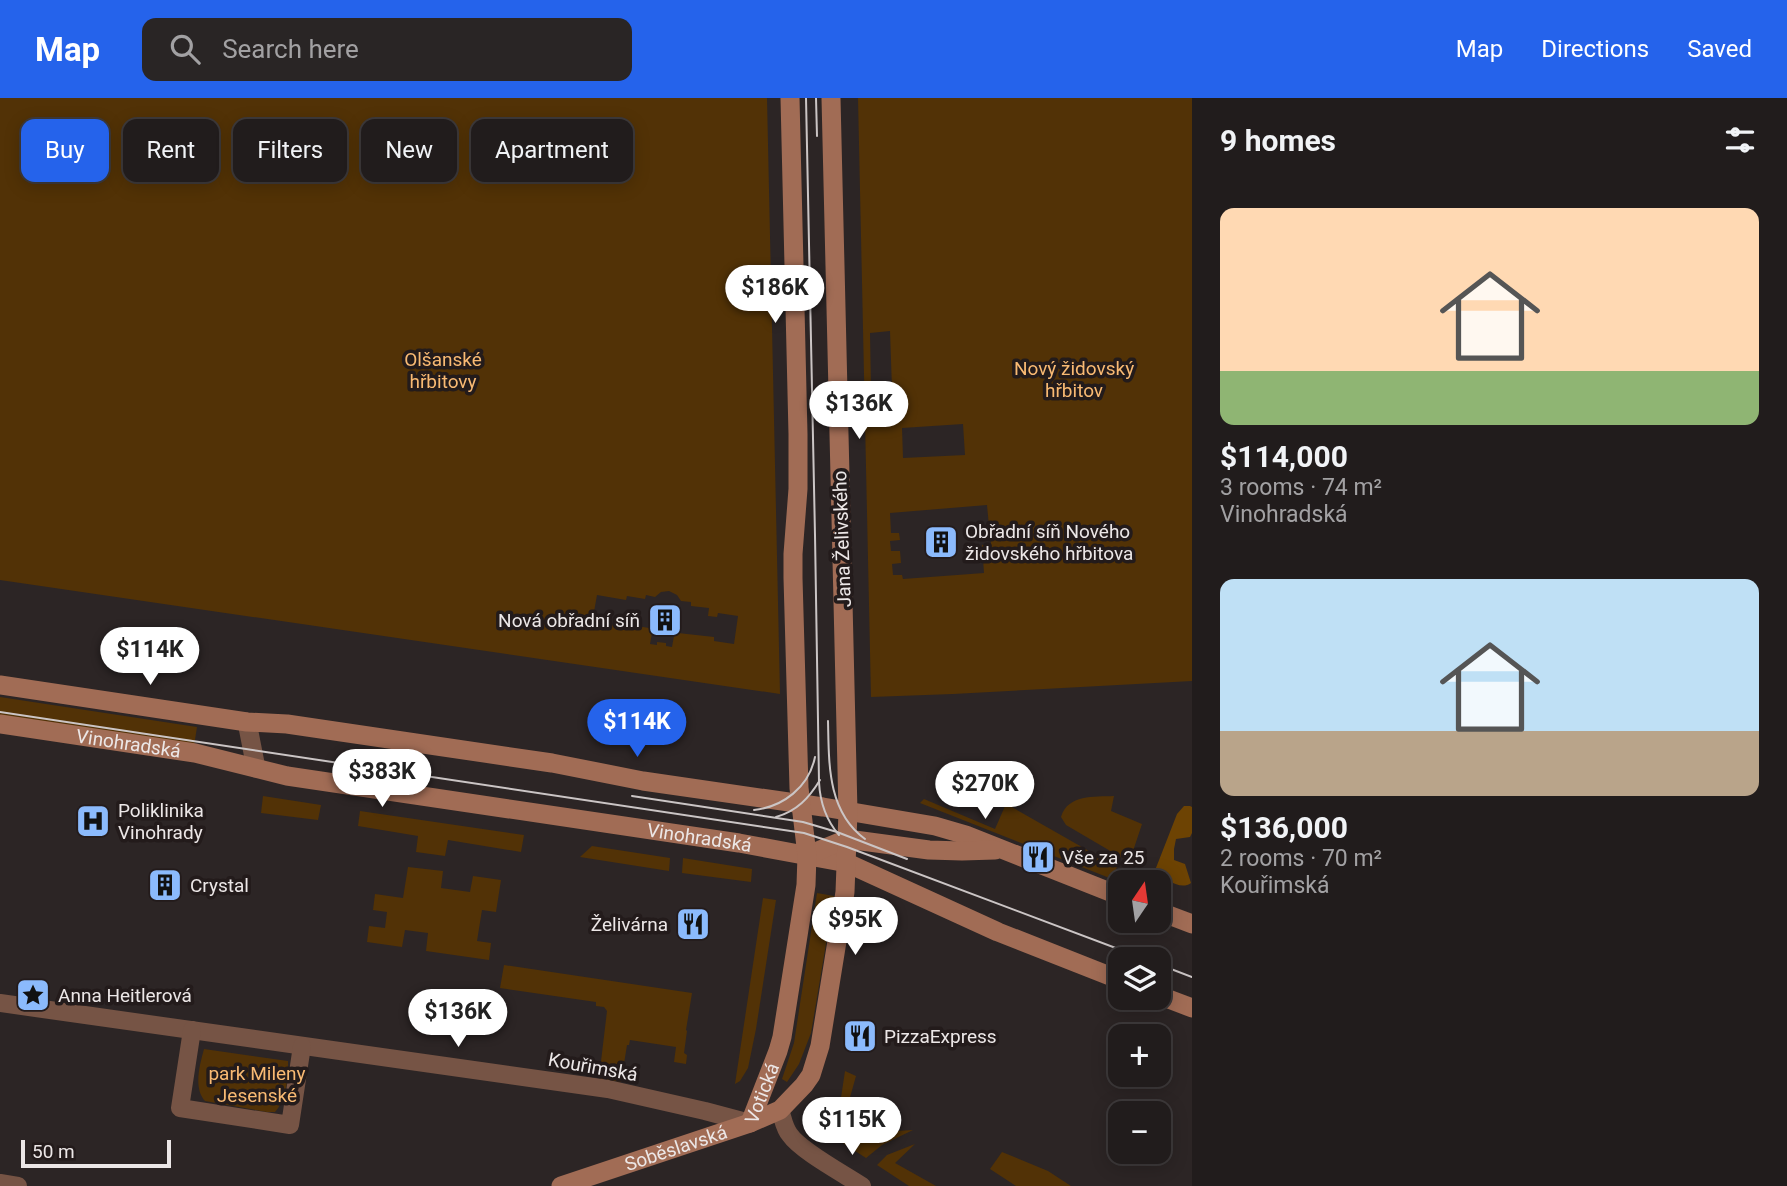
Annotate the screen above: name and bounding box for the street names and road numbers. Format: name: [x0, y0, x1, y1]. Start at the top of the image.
street label: Jana Želivského: [828, 470, 856, 608]
street label: Vinohradská: [75, 724, 182, 762]
street label: Vinohradská: [646, 818, 754, 857]
street label: Kouřimská: [546, 1048, 640, 1086]
street label: Votická: [739, 1060, 784, 1127]
street label: Soběslavská: [622, 1120, 730, 1175]

